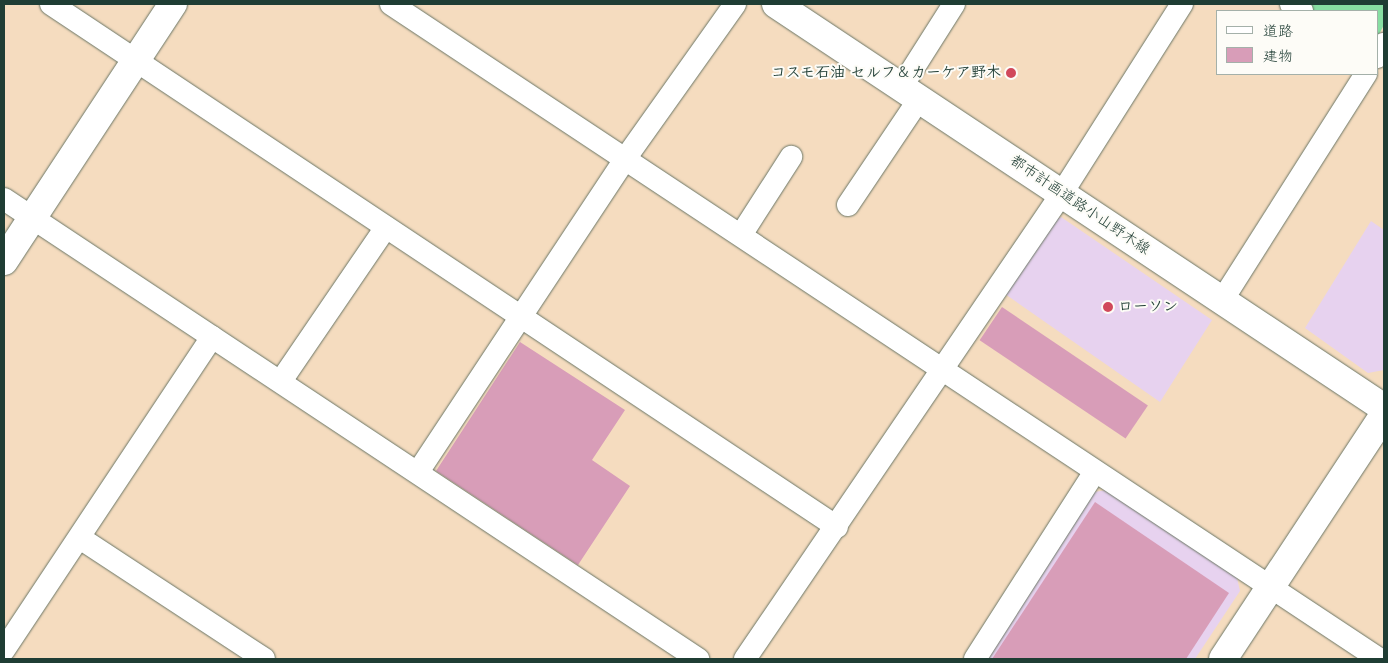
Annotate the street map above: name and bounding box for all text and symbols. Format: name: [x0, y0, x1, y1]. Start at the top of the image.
legend: [1216, 10, 1378, 75]
text: 道路: [1263, 21, 1293, 41]
text: 建物: [1263, 46, 1293, 66]
place label: コスモ石油 セルフ＆カーケア野木: [771, 64, 1001, 82]
marker: コスモ石油 セルフ＆カーケア野木: [1005, 67, 1017, 79]
street label: 都市計画道路小山野木線: [1007, 151, 1153, 259]
place label: ローソン: [1118, 298, 1178, 316]
marker: ローソン: [1102, 301, 1114, 313]

